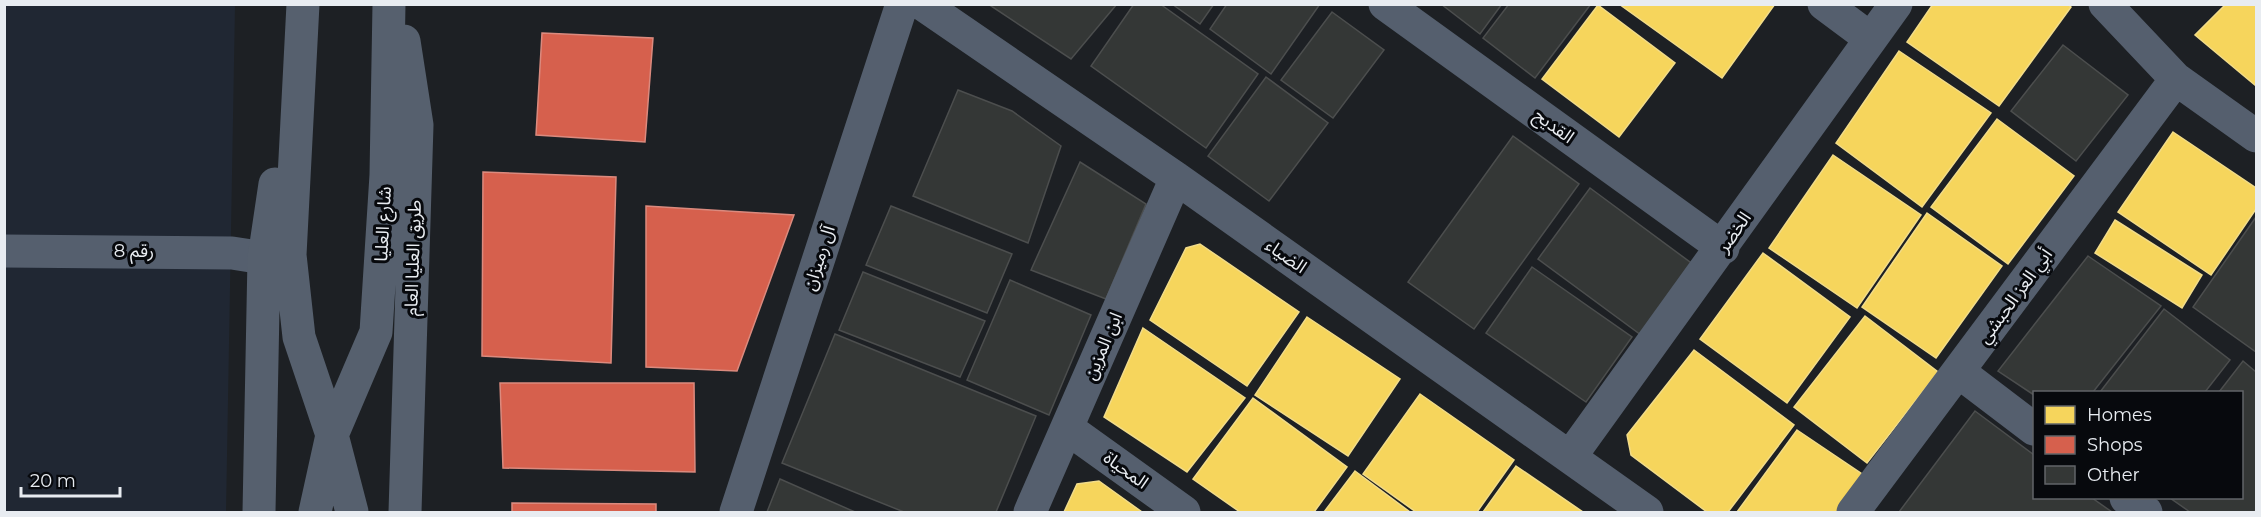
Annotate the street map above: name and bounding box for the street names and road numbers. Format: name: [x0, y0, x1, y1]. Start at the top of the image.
street label: القديح: [1528, 104, 1578, 150]
street label: شارع العليا: [370, 186, 399, 262]
street label: طريق العليا العام: [400, 200, 429, 317]
street label: الخضر: [1712, 207, 1756, 257]
street label: آل رميزان: [798, 222, 840, 293]
street label: الضياء: [1261, 234, 1311, 278]
street label: رقم 8: [114, 240, 154, 264]
street label: أبي العز الحبشي: [1973, 244, 2059, 349]
street label: ابن المزين: [1079, 309, 1127, 383]
street label: المحياة: [1099, 446, 1153, 494]

